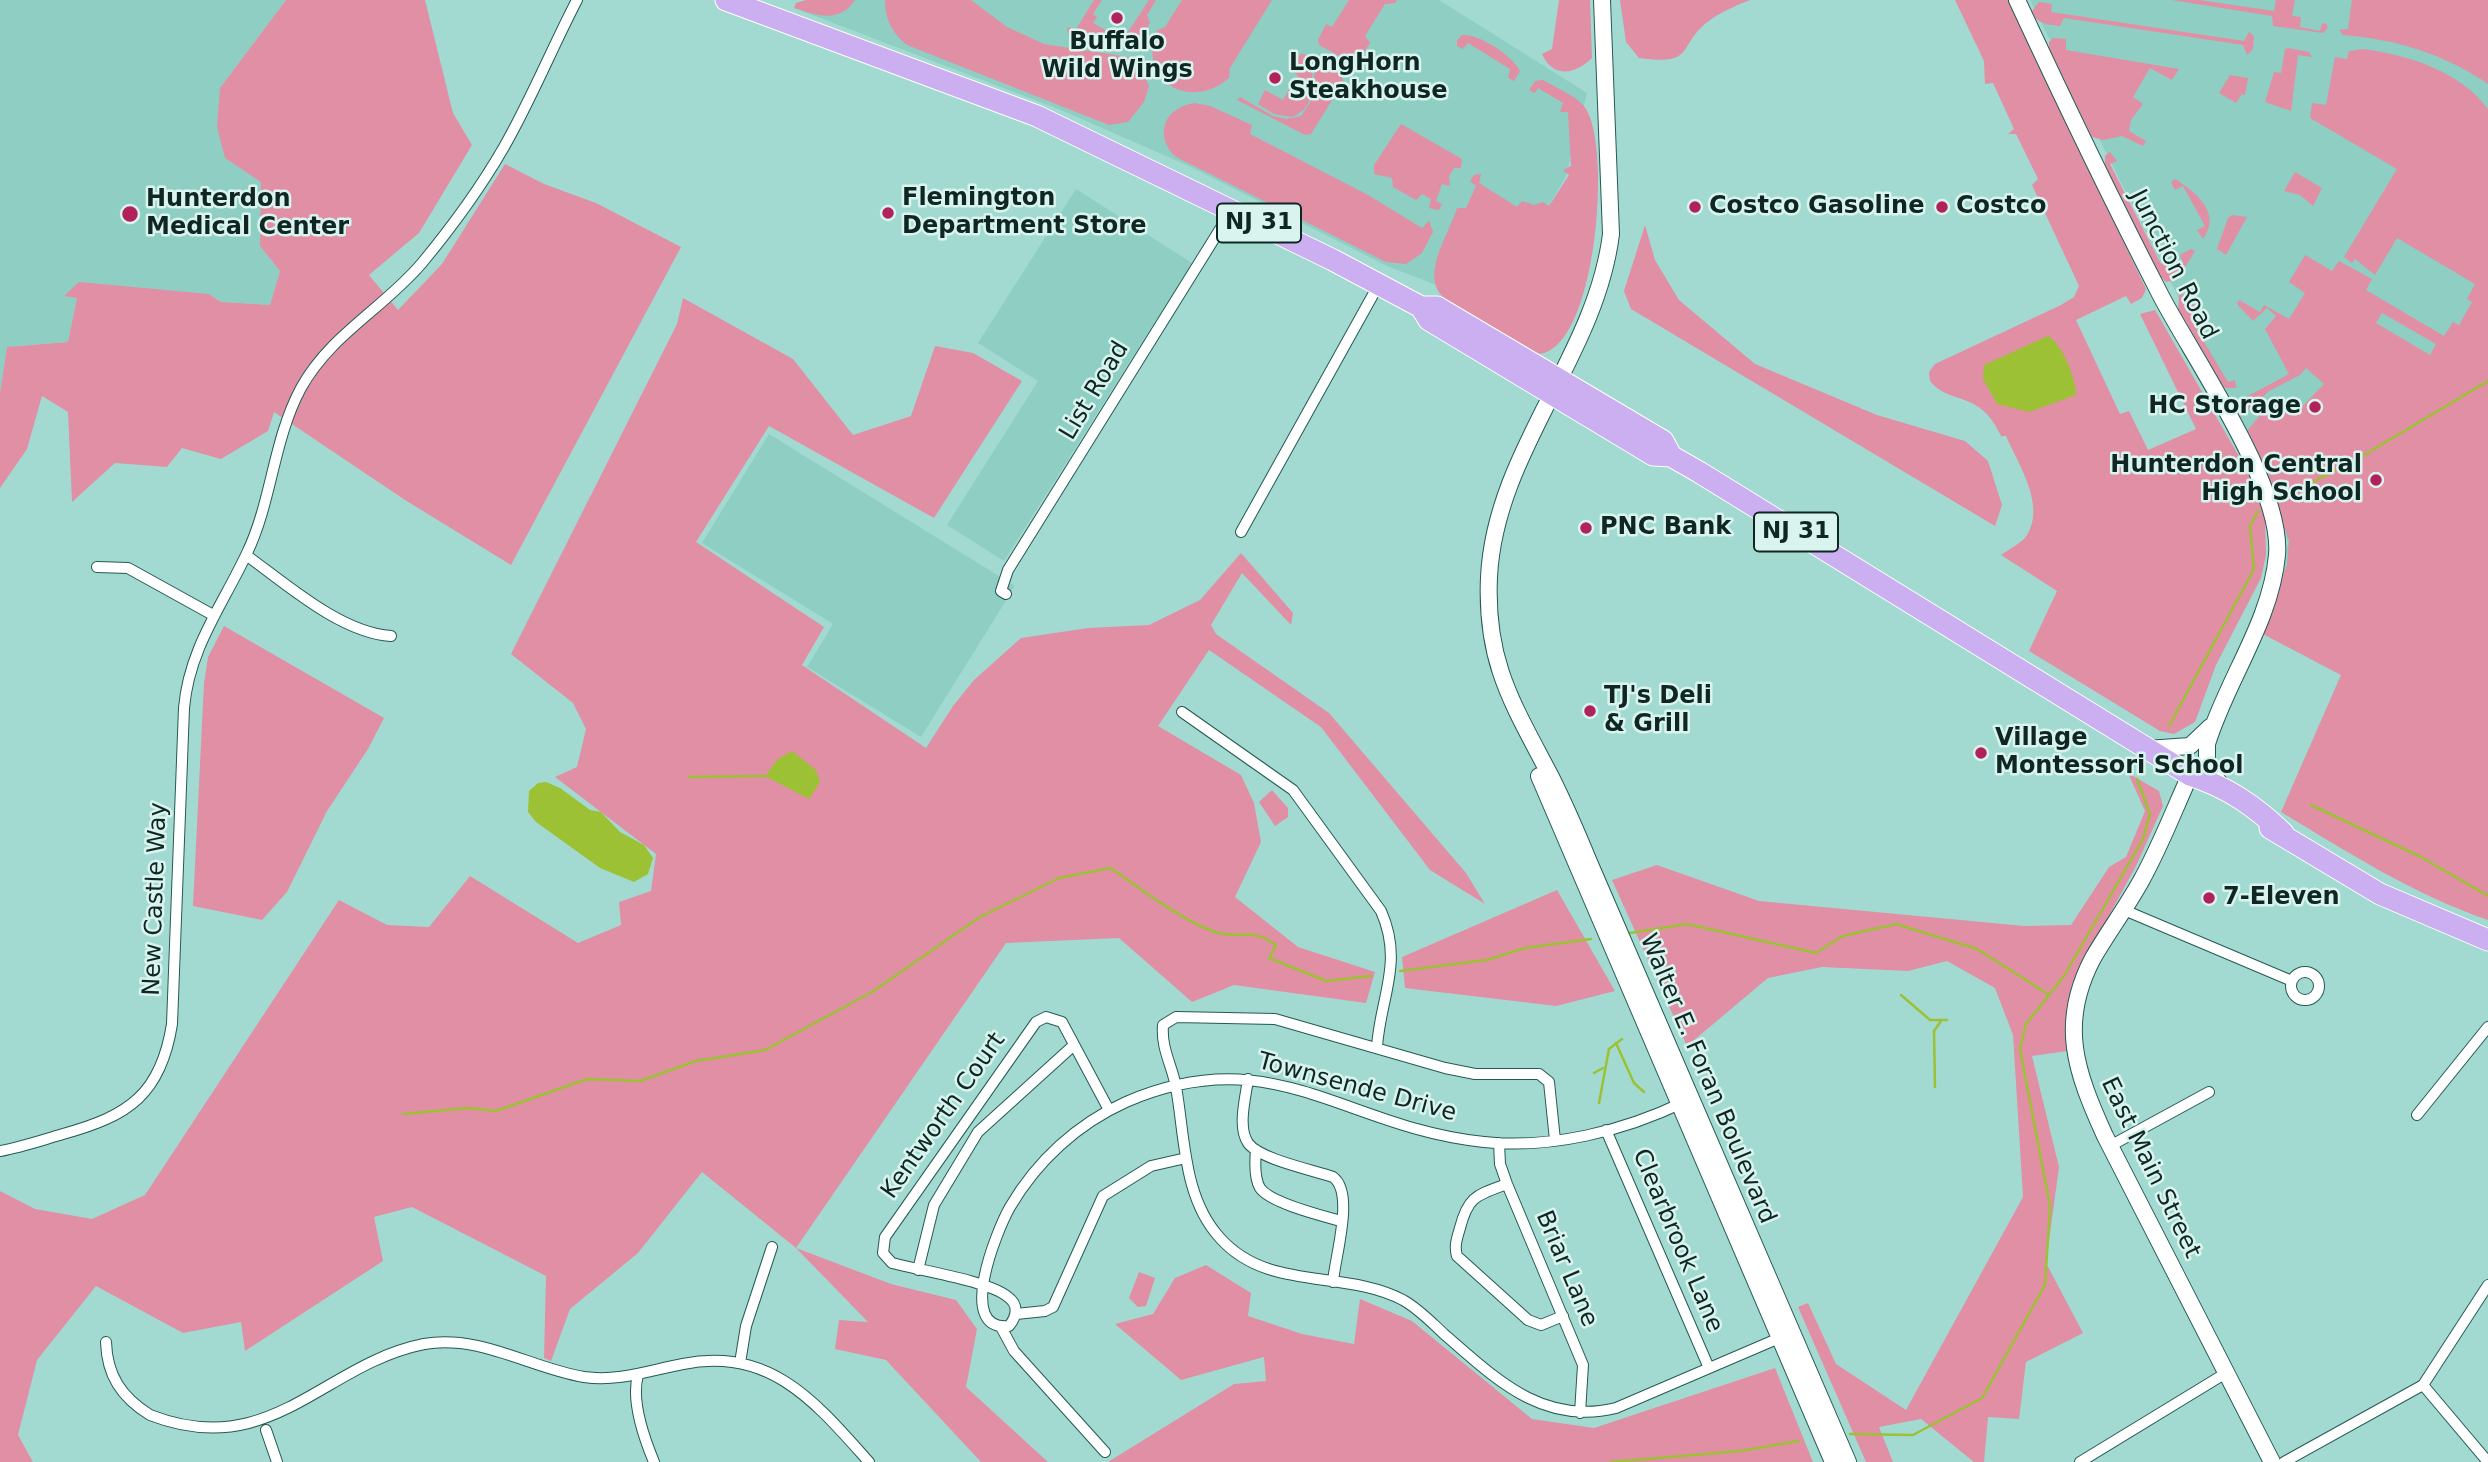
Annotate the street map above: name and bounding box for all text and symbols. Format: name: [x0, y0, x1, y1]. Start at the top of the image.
marker: Buffalo Wild Wings: [1109, 10, 1125, 26]
place label: Buffalo Wild Wings: [1041, 29, 1193, 85]
place label: LongHorn Steakhouse: [1289, 50, 1447, 106]
marker: LongHorn Steakhouse: [1267, 70, 1283, 86]
place label: Flemington Department Store: [902, 185, 1146, 241]
street label: Junction Road: [2123, 185, 2223, 345]
place label: Hunterdon Medical Center: [146, 186, 349, 242]
place label: Costco Gasoline: [1709, 193, 1924, 221]
place label: Costco: [1956, 193, 2047, 221]
marker: Costco Gasoline: [1687, 199, 1703, 215]
marker: Costco: [1934, 199, 1950, 215]
marker: Hunterdon Medical Center: [120, 204, 140, 224]
road number: NJ 31: [1217, 204, 1301, 243]
marker: Flemington Department Store: [880, 205, 896, 221]
street label: List Road: [1054, 337, 1136, 445]
place label: HC Storage: [2148, 393, 2301, 421]
marker: HC Storage: [2307, 399, 2323, 415]
place label: Hunterdon Central High School: [2110, 452, 2362, 508]
marker: Hunterdon Central High School: [2368, 472, 2384, 488]
road number: NJ 31: [1754, 512, 1838, 552]
place label: PNC Bank: [1600, 514, 1731, 542]
marker: PNC Bank: [1578, 520, 1594, 536]
place label: TJ's Deli & Grill: [1604, 683, 1712, 739]
marker: TJ's Deli & Grill: [1582, 703, 1598, 719]
place label: Village Montessori School: [1995, 725, 2243, 781]
marker: Village Montessori School: [1973, 745, 1989, 761]
street label: New Castle Way: [138, 802, 174, 996]
place label: 7-Eleven: [2223, 884, 2340, 912]
marker: 7-Eleven: [2201, 890, 2217, 906]
street label: Walter E. Foran Boulevard: [1633, 930, 1781, 1228]
street label: Kentworth Court: [876, 1027, 1012, 1205]
street label: Townsende Drive: [1255, 1048, 1459, 1128]
street label: East Main Street: [2094, 1073, 2206, 1263]
street label: Clearbrook Lane: [1625, 1145, 1729, 1337]
street label: Briar Lane: [1529, 1207, 1603, 1331]

